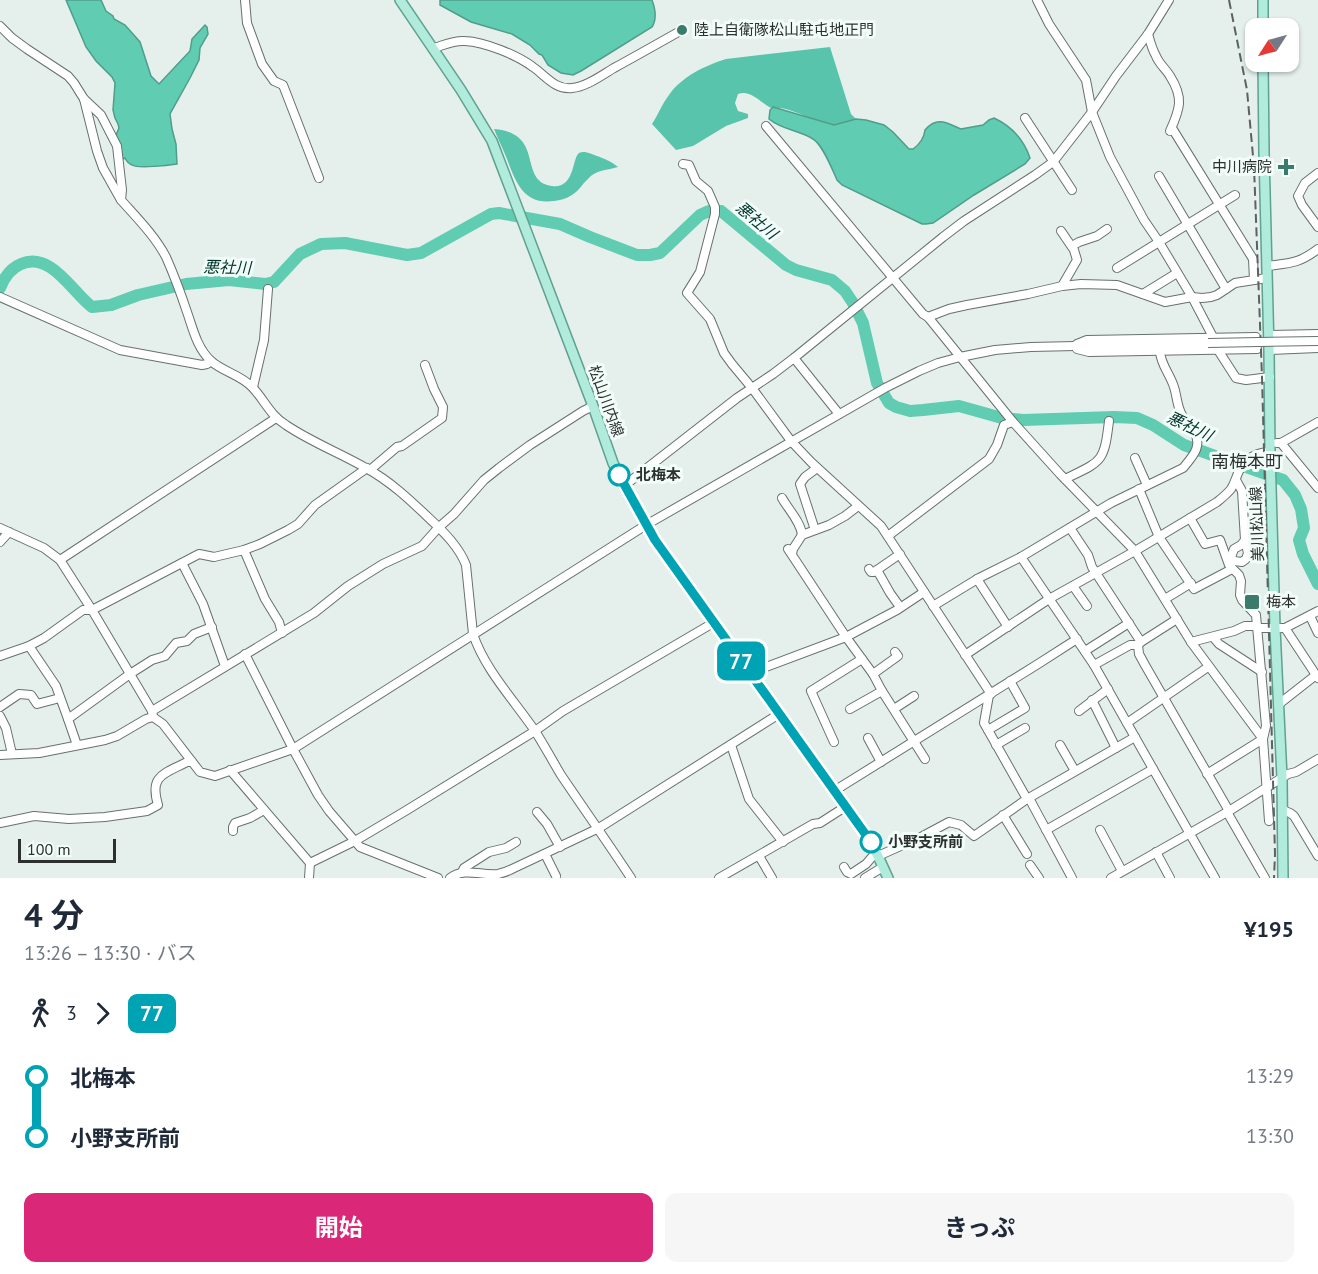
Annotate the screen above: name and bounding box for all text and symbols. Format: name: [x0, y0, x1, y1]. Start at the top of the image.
north arrow: [1245, 18, 1299, 72]
map controls: [1245, 18, 1299, 72]
place label: 陸上自衛隊松山駐屯地正門: [694, 20, 874, 39]
marker: 陸上自衛隊松山駐屯地正門: [675, 23, 689, 37]
place label: 中川病院: [1212, 157, 1272, 176]
marker: 中川病院: [1277, 158, 1295, 176]
water label: 悪社川: [732, 197, 783, 244]
water label: 悪社川: [203, 257, 253, 277]
street label: 松山川内線: [585, 362, 628, 439]
water label: 悪社川: [1164, 407, 1218, 446]
district label: 南梅本町: [1211, 450, 1283, 473]
marker: 北梅本: [608, 464, 630, 486]
place label: 北梅本: [636, 465, 681, 484]
street label: 美川松山線: [1246, 486, 1267, 562]
place label: 梅本: [1266, 592, 1296, 611]
marker: 梅本: [1243, 593, 1261, 611]
line badge: 77: [714, 642, 768, 680]
text: 77: [729, 648, 753, 675]
marker: 小野支所前: [860, 831, 882, 853]
place label: 小野支所前: [888, 832, 963, 851]
scale bar: [18, 836, 116, 864]
text: 100 m: [27, 839, 70, 859]
text: 4 分: [24, 893, 84, 936]
text: ¥195: [1244, 915, 1294, 943]
text: 13:26 – 13:30 · バス: [24, 940, 197, 966]
icon: walk: [24, 997, 57, 1030]
icon: forward: [86, 997, 119, 1030]
text: 3: [66, 1000, 77, 1026]
text: 77: [140, 1000, 164, 1027]
text: 13:29: [1246, 1063, 1294, 1089]
text: 北梅本: [70, 1064, 136, 1092]
text: 13:30: [1246, 1123, 1294, 1149]
text: 小野支所前: [70, 1124, 180, 1152]
button: 開始: [24, 1193, 653, 1262]
button: きっぷ: [665, 1193, 1294, 1262]

